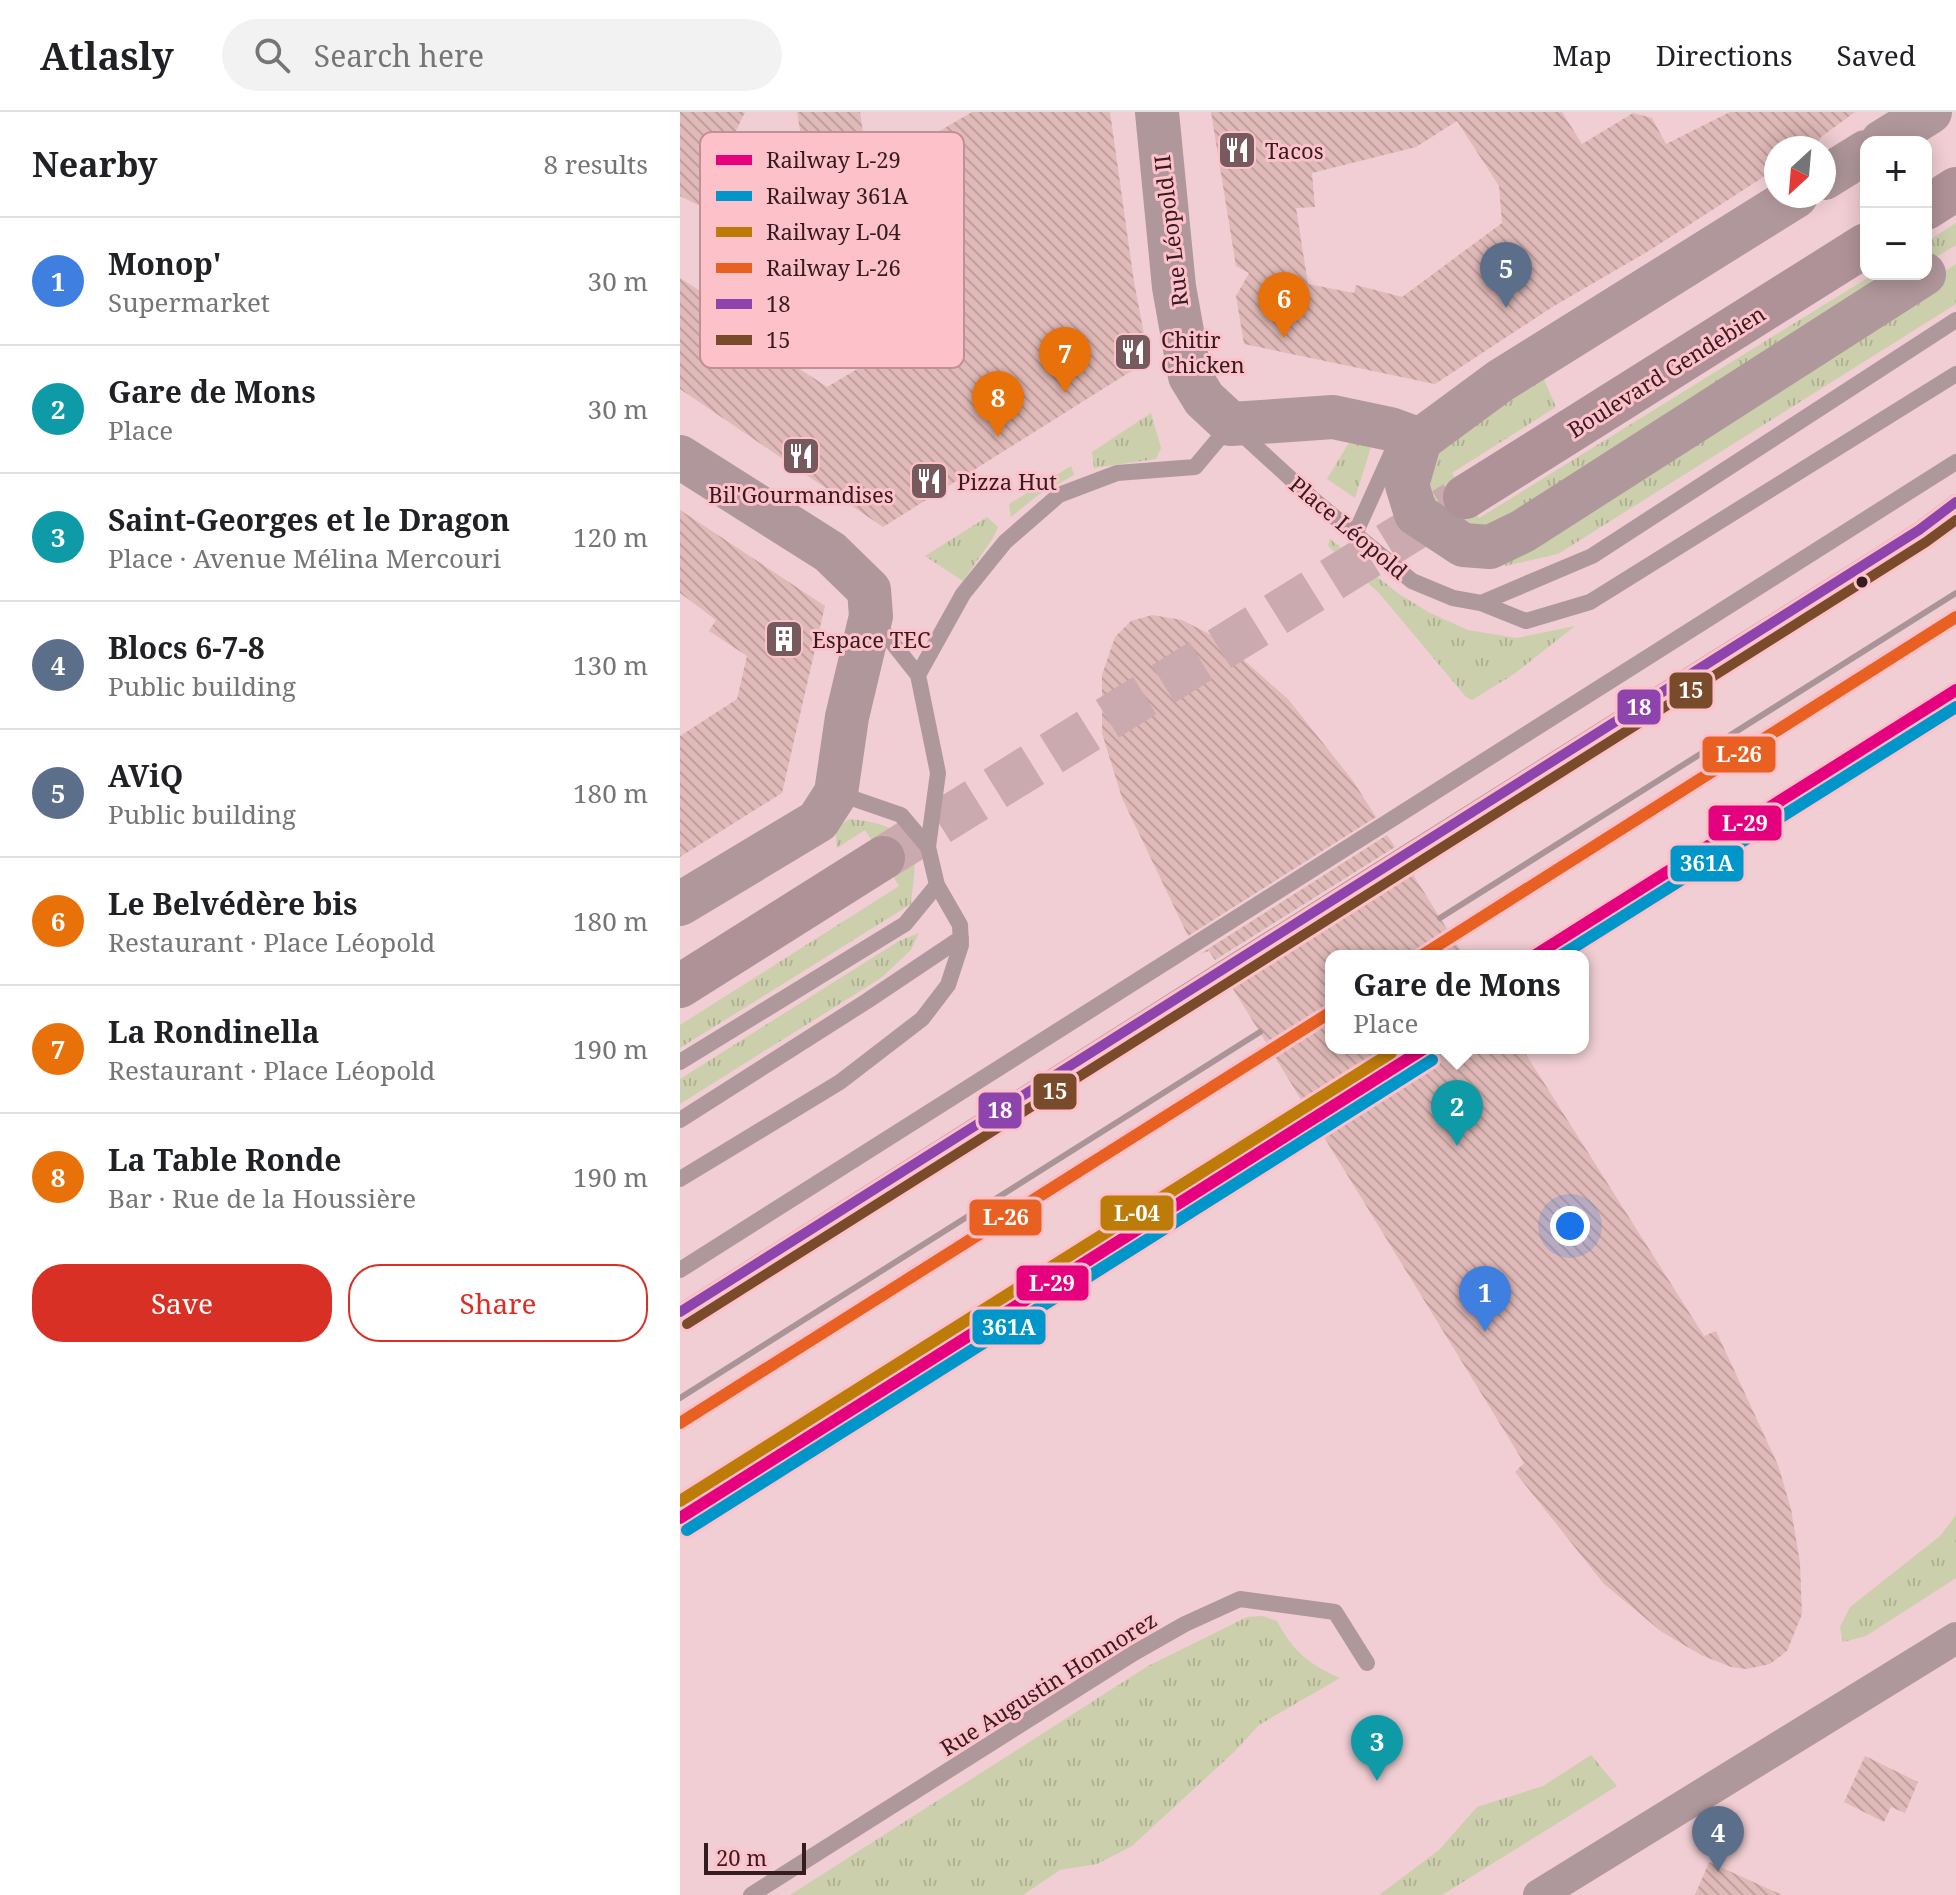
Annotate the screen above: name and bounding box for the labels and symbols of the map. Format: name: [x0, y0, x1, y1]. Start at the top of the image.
restaurant icon: Tacos: [1216, 129, 1258, 171]
legend: [700, 132, 964, 368]
place label: Tacos: [1265, 135, 1324, 165]
north arrow: [1764, 136, 1836, 208]
text: Railway L-29: [766, 144, 901, 174]
street label: Rue Léopold II: [1146, 154, 1194, 308]
text: Railway 361A: [766, 180, 909, 210]
text: Railway L-04: [766, 216, 901, 246]
pin: 5: [1480, 242, 1532, 308]
text: Railway L-26: [766, 252, 901, 282]
pin: 6: [1258, 272, 1310, 338]
text: 18: [766, 288, 791, 318]
street label: Boulevard Gendebien: [1561, 298, 1771, 444]
text: 15: [766, 324, 791, 354]
place label: Chitir Chicken: [1161, 324, 1245, 379]
pin: 7: [1039, 327, 1091, 393]
restaurant icon: Chitir Chicken: [1112, 331, 1154, 373]
pin: 8: [972, 371, 1024, 437]
restaurant icon: Bil'Gourmandises: [780, 435, 822, 477]
restaurant icon: Pizza Hut: [908, 460, 950, 502]
place label: Pizza Hut: [957, 466, 1057, 496]
street label: Place Léopold: [1284, 469, 1415, 586]
place label: Bil'Gourmandises: [708, 479, 894, 509]
unlabelled marker: [1854, 574, 1870, 590]
building icon: Espace TEC: [763, 618, 805, 660]
place label: Espace TEC: [812, 624, 931, 654]
line badge: 15: [1668, 671, 1714, 710]
text: 15: [1679, 674, 1703, 704]
line badge: 18: [1616, 688, 1662, 726]
text: 18: [1627, 691, 1651, 721]
line badge: L-26: [1701, 735, 1777, 774]
text: L-26: [1716, 738, 1762, 768]
line badge: L-29: [1707, 804, 1783, 842]
text: L-29: [1722, 807, 1768, 837]
line badge: 361A: [1669, 844, 1745, 883]
text: 361A: [1680, 847, 1734, 877]
line badge: 15: [1032, 1072, 1078, 1111]
text: 15: [1043, 1075, 1067, 1105]
pin: 2: [1431, 1080, 1483, 1146]
line badge: 18: [977, 1091, 1023, 1130]
text: 18: [988, 1094, 1012, 1124]
line badge: L-04: [1099, 1194, 1175, 1232]
text: L-04: [1114, 1197, 1160, 1227]
line badge: L-26: [968, 1198, 1043, 1237]
text: L-26: [983, 1201, 1029, 1231]
your location: [1550, 1206, 1590, 1246]
line badge: L-29: [1015, 1264, 1090, 1302]
pin: 1: [1459, 1266, 1511, 1332]
text: L-29: [1029, 1267, 1075, 1297]
line badge: 361A: [971, 1308, 1047, 1346]
text: 361A: [982, 1311, 1036, 1341]
street label: Rue Augustin Honnorez: [934, 1604, 1162, 1762]
pin: 3: [1351, 1715, 1403, 1781]
pin: 4: [1692, 1806, 1744, 1872]
scale bar: [704, 1839, 806, 1875]

